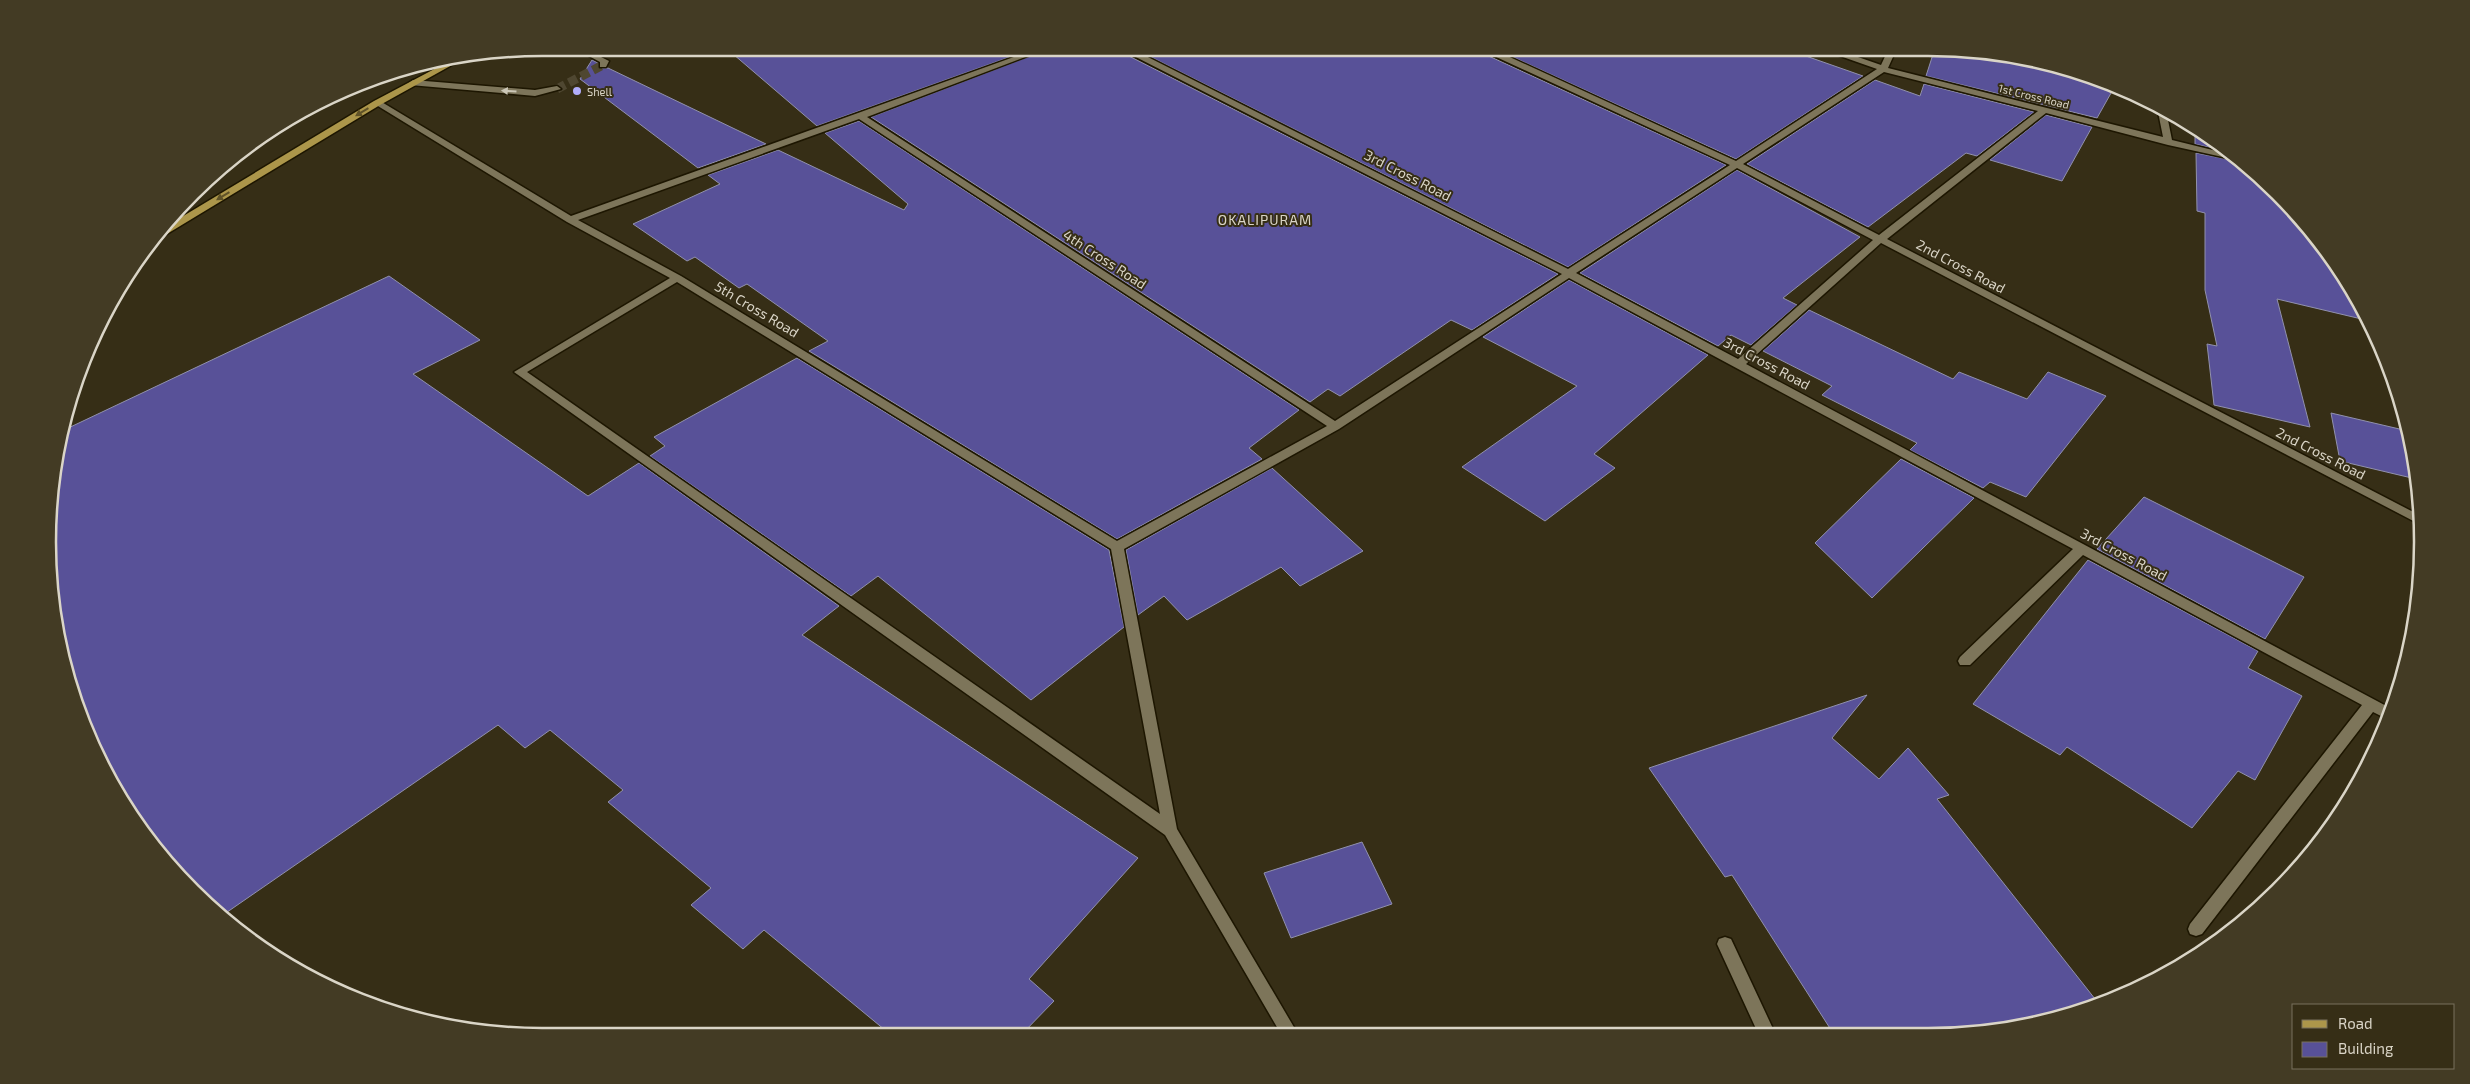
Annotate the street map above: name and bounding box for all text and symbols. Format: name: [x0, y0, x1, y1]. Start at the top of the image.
street label: 1st Cross Road: [1997, 81, 2071, 111]
marker: Shell: [571, 85, 583, 97]
place label: Shell: [587, 85, 613, 98]
one-way arrow: [501, 86, 517, 94]
one-way arrow: [355, 108, 368, 117]
street label: 3rd Cross Road: [1362, 146, 1454, 204]
one-way arrow: [217, 192, 230, 201]
district label: OKALIPURAM: [1218, 211, 1312, 228]
street label: 4th Cross Road: [1060, 226, 1150, 292]
street label: 2nd Cross Road: [1914, 235, 2008, 297]
street label: 5th Cross Road: [712, 277, 802, 341]
street label: 3rd Cross Road: [1721, 333, 1813, 393]
street label: 2nd Cross Road: [2273, 423, 2369, 483]
street label: 3rd Cross Road: [2078, 524, 2170, 584]
legend: [2292, 1004, 2455, 1069]
text: Road: [2338, 1014, 2373, 1032]
text: Building: [2338, 1039, 2394, 1057]

